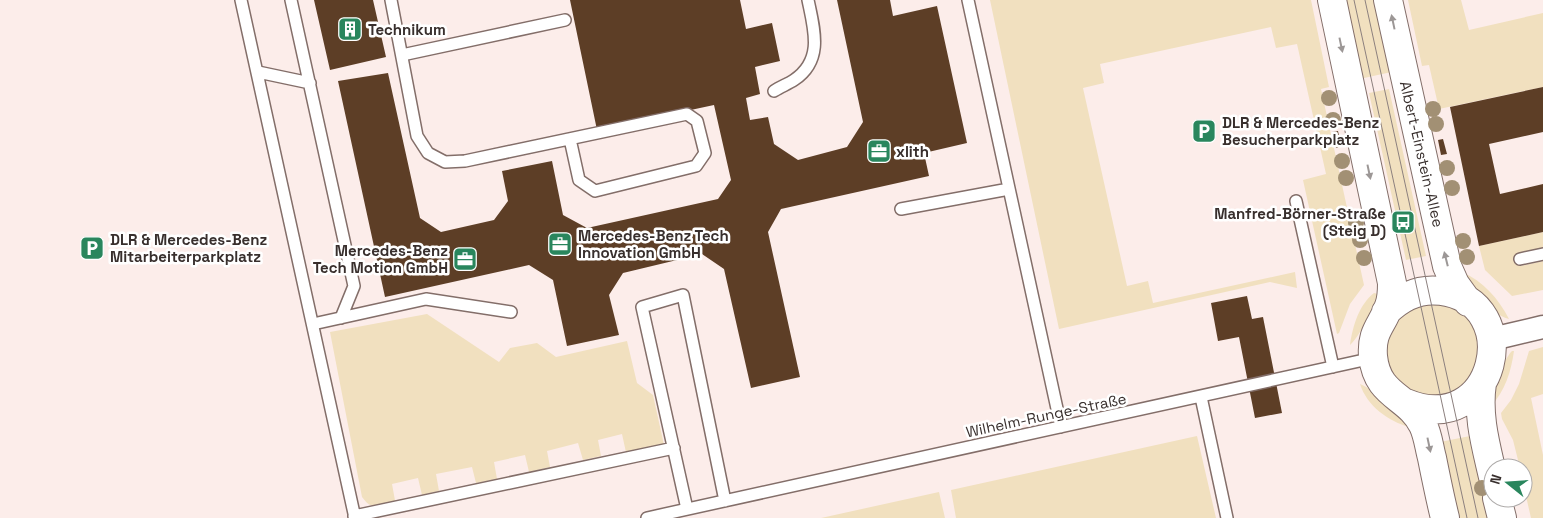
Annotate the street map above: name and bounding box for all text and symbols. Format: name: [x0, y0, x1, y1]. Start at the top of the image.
one-way arrow: [1389, 14, 1397, 29]
building icon: Technikum: [337, 16, 363, 42]
place label: Technikum: [368, 20, 446, 39]
one-way arrow: [1338, 38, 1346, 54]
street label: Albert-Einstein-Allee: [1396, 79, 1448, 229]
place label: DLR & Mercedes-Benz Besucherparkplatz: [1222, 113, 1380, 149]
parking icon: DLR & Mercedes-Benz Besucherparkplatz: [1191, 118, 1217, 144]
office icon: xlith: [866, 138, 892, 164]
place label: xlith: [896, 142, 929, 161]
one-way arrow: [1365, 164, 1373, 180]
place label: Manfred-Börner-Straße (Steig D): [1214, 204, 1386, 240]
bus stop icon: Manfred-Börner-Straße (Steig D): [1390, 209, 1416, 235]
place label: Mercedes-Benz Tech Innovation GmbH: [578, 226, 729, 262]
place label: DLR & Mercedes-Benz Mitarbeiterparkplatz: [110, 230, 268, 266]
office icon: Mercedes-Benz Tech Innovation GmbH: [547, 231, 573, 257]
parking icon: DLR & Mercedes-Benz Mitarbeiterparkplatz: [79, 235, 105, 261]
place label: Mercedes-Benz Tech Motion GmbH: [313, 241, 448, 277]
office icon: Mercedes-Benz Tech Motion GmbH: [452, 246, 478, 272]
one-way arrow: [1442, 252, 1450, 267]
street label: Wilhelm-Runge-Straße: [964, 389, 1128, 441]
one-way arrow: [1425, 437, 1433, 452]
north arrow: [1483, 458, 1533, 508]
text: N: [1486, 472, 1506, 486]

